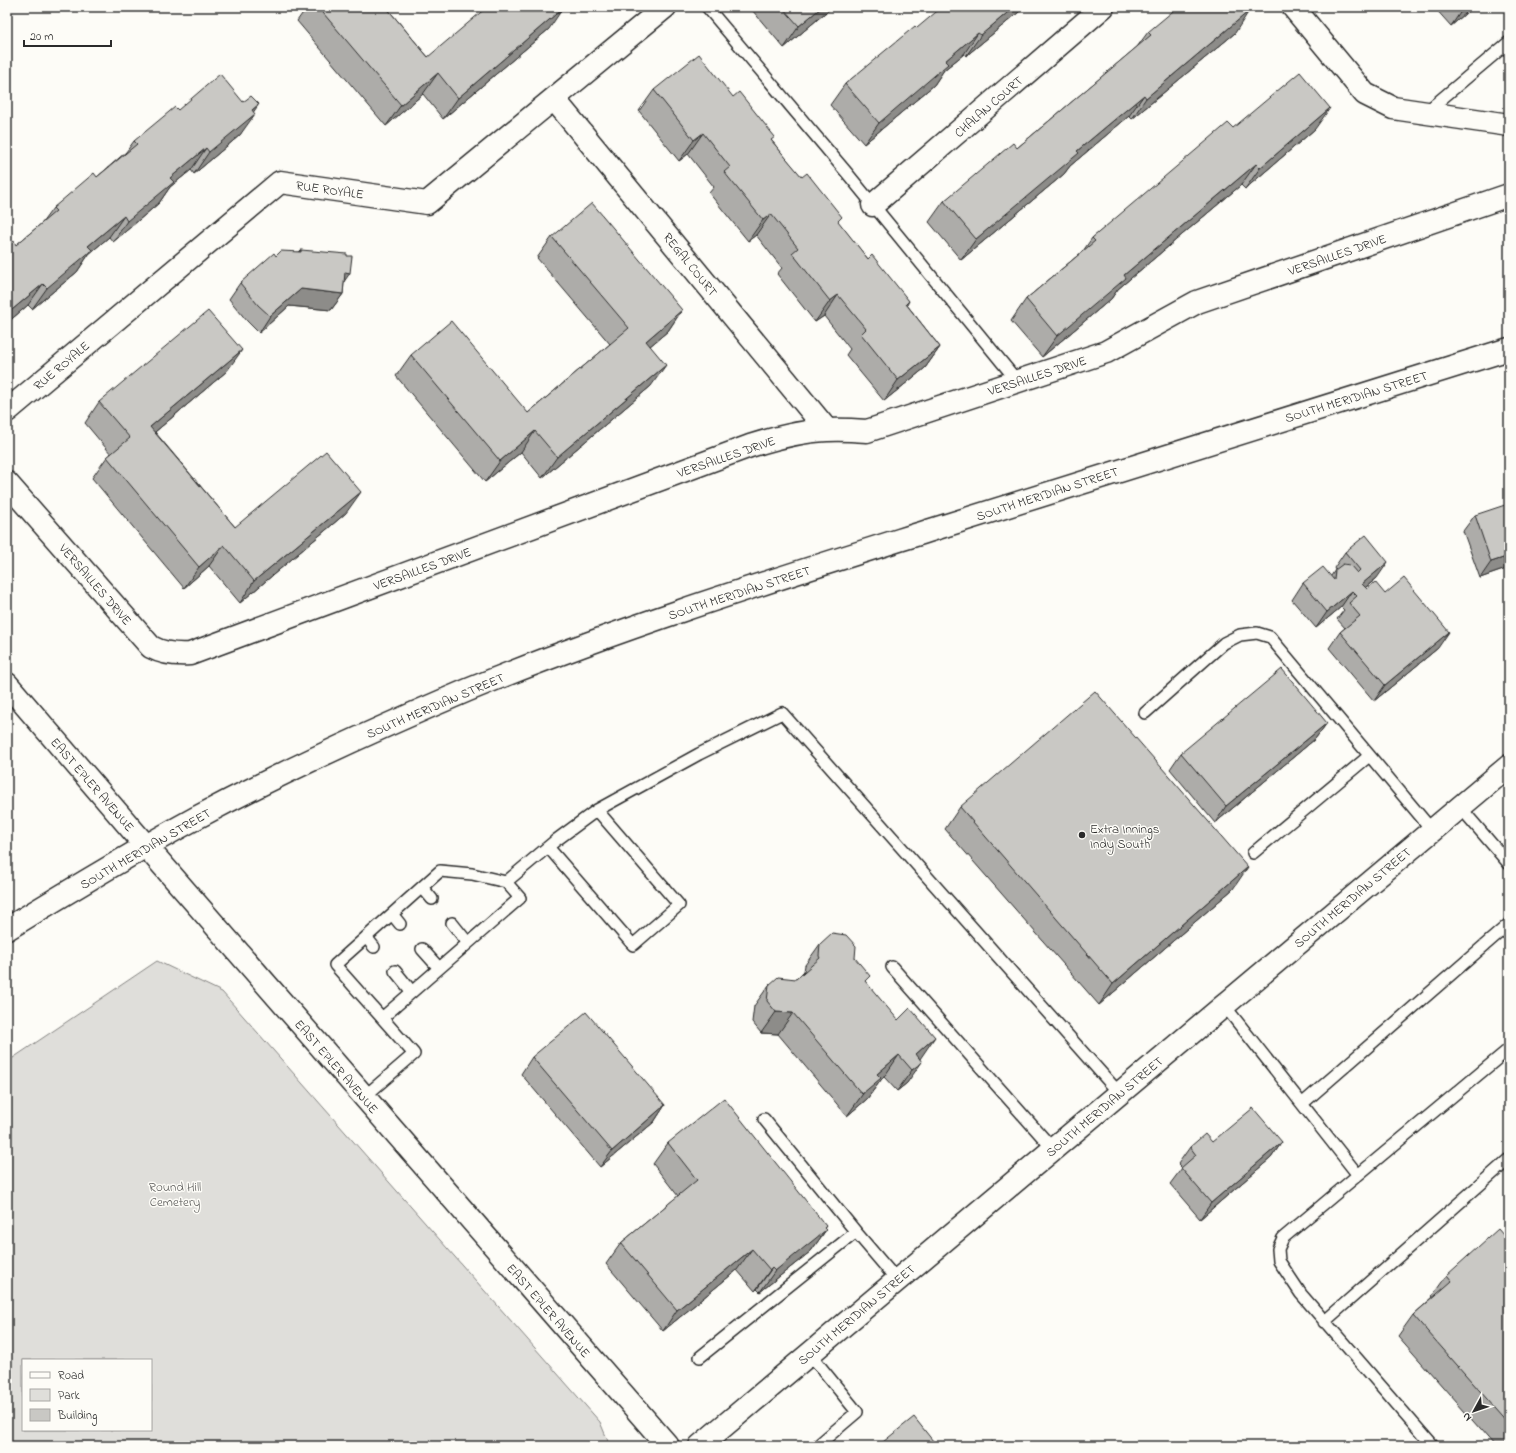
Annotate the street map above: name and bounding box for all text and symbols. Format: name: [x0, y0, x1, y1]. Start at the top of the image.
scale bar: [24, 22, 111, 48]
text: 20 m: [30, 28, 53, 46]
street label: CHALAN COURT: [950, 71, 1028, 142]
street label: RUE ROYALE: [295, 176, 365, 205]
street label: REGAL COURT: [658, 229, 722, 301]
street label: VERSAILLES DRIVE: [1285, 230, 1389, 281]
street label: RUE ROYALE: [30, 337, 94, 395]
street label: VERSAILLES DRIVE: [985, 351, 1089, 402]
street label: SOUTH MERIDIAN STREET: [1283, 367, 1431, 428]
street label: VERSAILLES DRIVE: [674, 432, 778, 483]
street label: SOUTH MERIDIAN STREET: [974, 462, 1121, 526]
street label: VERSAILLES DRIVE: [53, 539, 136, 630]
street label: VERSAILLES DRIVE: [370, 543, 474, 596]
street label: SOUTH MERIDIAN STREET: [666, 561, 813, 625]
street label: SOUTH MERIDIAN STREET: [364, 668, 508, 744]
street label: EAST EPLER AVENUE: [45, 734, 138, 836]
street label: SOUTH MERIDIAN STREET: [77, 804, 215, 895]
place label: Extra Innings Indy South: [1090, 820, 1160, 855]
marker: Extra Innings Indy South: [1077, 830, 1087, 840]
street label: SOUTH MERIDIAN STREET: [1290, 843, 1416, 953]
street label: EAST EPLER AVENUE: [289, 1016, 382, 1118]
street label: SOUTH MERIDIAN STREET: [1042, 1052, 1168, 1162]
park label: Round Hill Cemetery: [149, 1178, 201, 1213]
street label: EAST EPLER AVENUE: [501, 1260, 594, 1362]
street label: SOUTH MERIDIAN STREET: [794, 1260, 920, 1370]
legend: [22, 1359, 152, 1431]
text: Road: [58, 1367, 84, 1385]
text: Park: [58, 1387, 80, 1405]
north arrow: [1454, 1391, 1494, 1431]
text: Building: [57, 1407, 97, 1426]
text: N: [1459, 1409, 1476, 1425]

